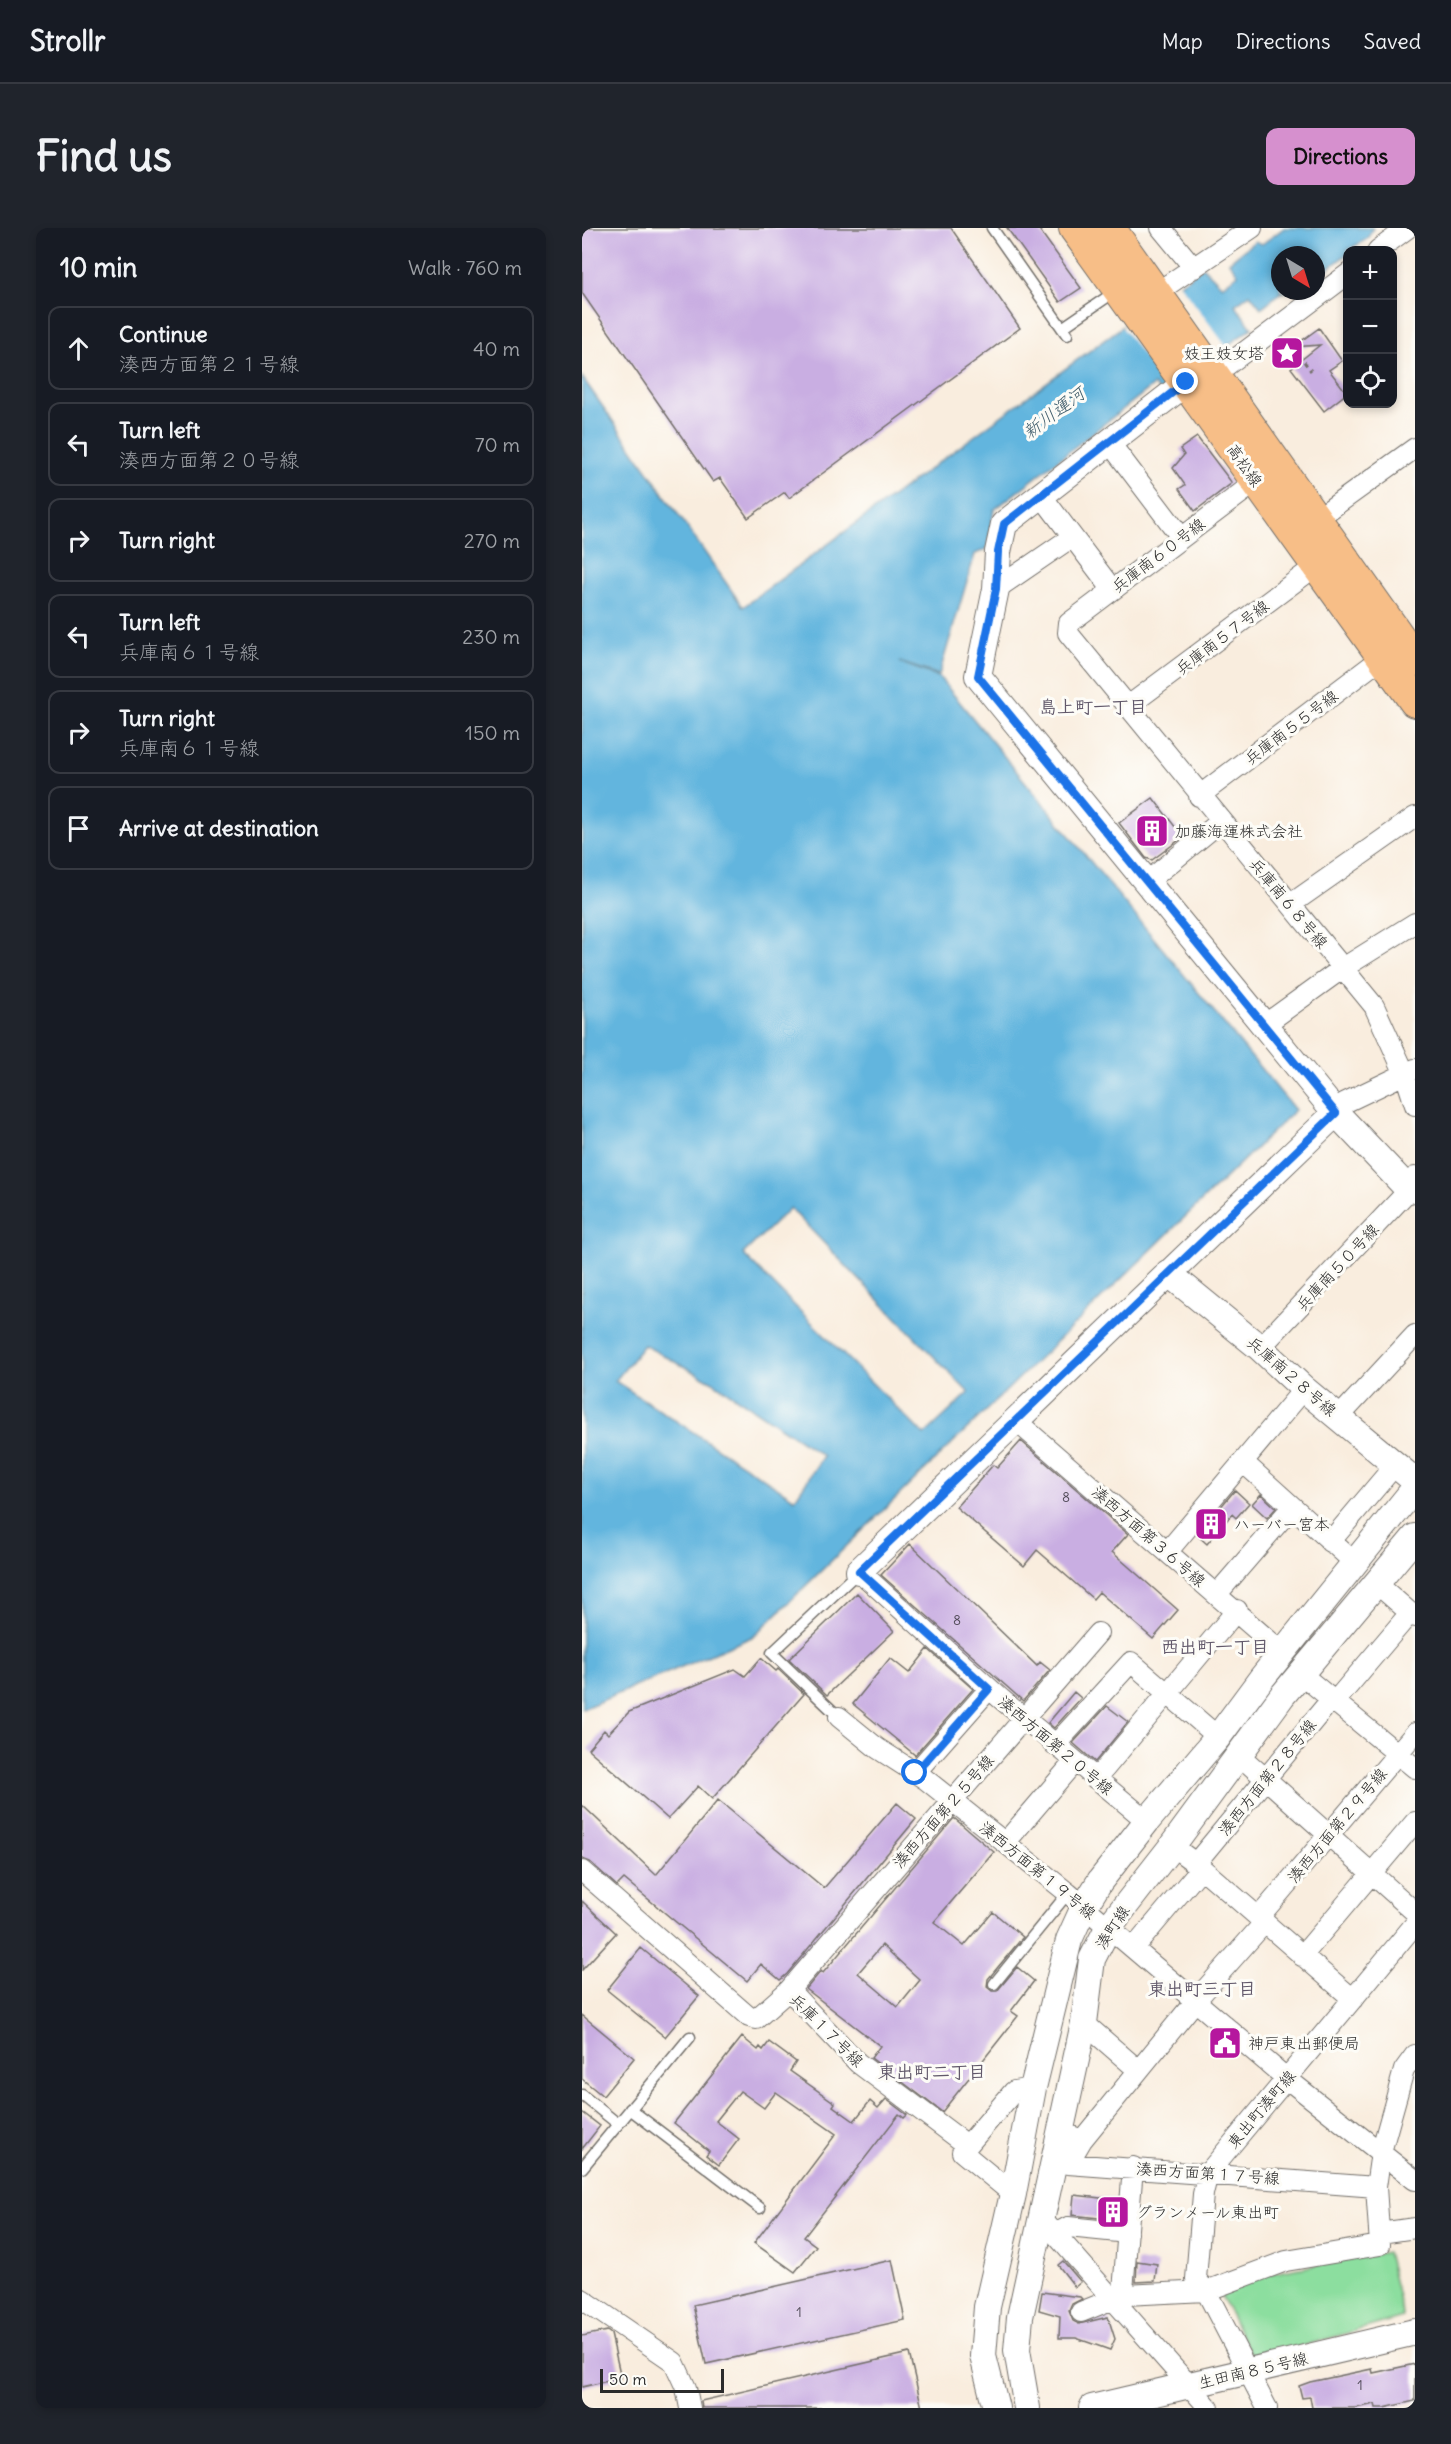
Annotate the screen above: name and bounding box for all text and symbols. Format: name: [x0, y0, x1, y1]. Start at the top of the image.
text: Strollr: [30, 23, 105, 59]
text: Map: [1162, 28, 1203, 55]
text: Directions: [1236, 28, 1330, 55]
text: Saved: [1363, 28, 1421, 55]
button: Directions: [1266, 128, 1415, 185]
text: Find us: [36, 130, 172, 182]
north arrow: [1271, 246, 1325, 300]
map controls: [1343, 246, 1397, 408]
button: +: [1343, 246, 1397, 300]
text: 10 min: [60, 251, 137, 284]
text: Walk · 760 m: [408, 255, 522, 280]
button: −: [1343, 300, 1397, 354]
text: Continue: [119, 320, 208, 348]
icon: ahead: [62, 332, 95, 365]
place icon: 妓王妓女塔: [1269, 335, 1305, 371]
text: 40 m: [473, 336, 520, 361]
place label: 妓王妓女塔: [1184, 343, 1264, 363]
text: 湊西方面第２１号線: [119, 351, 299, 376]
button: locate: [1343, 354, 1397, 408]
route end: [1172, 368, 1198, 394]
water label: 新川運河: [1018, 380, 1092, 443]
text: Turn left: [119, 416, 200, 444]
icon: left: [62, 428, 95, 461]
text: 70 m: [475, 432, 520, 457]
street label: 高松線: [1223, 440, 1267, 490]
text: 湊西方面第２０号線: [119, 447, 299, 472]
street label: 兵庫南６０号線: [1107, 513, 1209, 597]
icon: right: [62, 524, 95, 557]
text: Turn right: [119, 526, 215, 554]
text: 270 m: [464, 528, 520, 553]
street label: 兵庫南５７号線: [1171, 595, 1273, 679]
text: Turn left: [119, 608, 200, 636]
icon: left: [62, 620, 95, 653]
text: 230 m: [462, 624, 520, 649]
text: 兵庫南６１号線: [119, 639, 259, 664]
street label: 兵庫南５５号線: [1240, 685, 1342, 769]
district label: 島上町一丁目: [1039, 695, 1147, 718]
text: Turn right: [119, 704, 215, 732]
icon: right: [62, 716, 95, 749]
text: 150 m: [465, 720, 520, 745]
text: 兵庫南６１号線: [119, 735, 259, 760]
icon: arrive: [62, 812, 95, 845]
building icon: 加藤海運株式会社: [1134, 813, 1170, 849]
text: Arrive at destination: [119, 814, 319, 842]
place label: 加藤海運株式会社: [1175, 821, 1303, 841]
street label: 兵庫南６８号線: [1245, 854, 1333, 952]
street label: 兵庫南５０号線: [1291, 1219, 1383, 1315]
street label: 兵庫南２８号線: [1243, 1332, 1341, 1420]
street label: 湊西方面第３６号線: [1088, 1481, 1210, 1591]
house number: 8: [1062, 1488, 1070, 1506]
building icon: ハーバー宮本: [1193, 1506, 1229, 1542]
place label: ハーバー宮本: [1234, 1514, 1330, 1534]
house number: 8: [953, 1611, 961, 1629]
district label: 西出町一丁目: [1161, 1635, 1269, 1658]
street label: 湊西方面第２０号線: [994, 1691, 1118, 1799]
street label: 湊西方面第２８号線: [1214, 1715, 1320, 1839]
street label: 湊西方面第２５号線: [888, 1750, 998, 1872]
route start: [901, 1759, 927, 1785]
street label: 湊西方面第２９号線: [1283, 1763, 1391, 1887]
street label: 湊西方面第１９号線: [976, 1817, 1100, 1923]
street label: 湊町線: [1091, 1901, 1133, 1953]
district label: 東出町三丁目: [1148, 1977, 1256, 2000]
street label: 兵庫１７号線: [786, 1989, 868, 2071]
public building icon: 神戸東出郵便局: [1207, 2025, 1243, 2061]
place label: 神戸東出郵便局: [1248, 2033, 1360, 2053]
district label: 東出町二丁目: [878, 2060, 986, 2083]
street label: 東出町湊町線: [1222, 2066, 1300, 2152]
street label: 湊西方面第１７号線: [1135, 2158, 1281, 2188]
building icon: グランメール東出町: [1095, 2194, 1131, 2230]
place label: グランメール東出町: [1136, 2202, 1279, 2222]
house number: 1: [796, 2303, 802, 2321]
street label: 生田南８５号線: [1196, 2348, 1310, 2392]
scale bar: [600, 2366, 724, 2394]
text: 50 m: [609, 2369, 647, 2389]
house number: 1: [1357, 2376, 1363, 2394]

